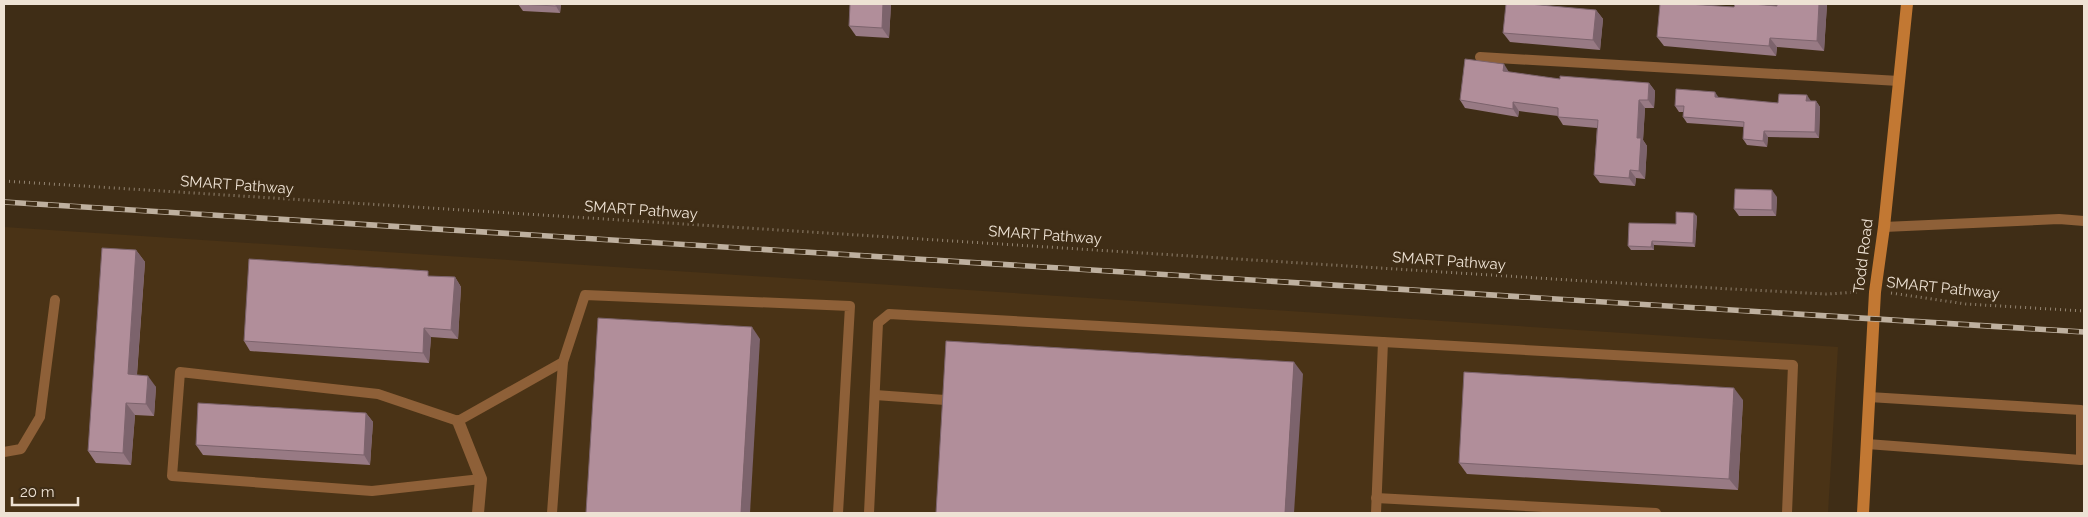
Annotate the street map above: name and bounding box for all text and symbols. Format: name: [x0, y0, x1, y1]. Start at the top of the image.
street label: SMART Pathway: [180, 172, 294, 198]
street label: SMART Pathway: [584, 197, 698, 223]
street label: Todd Road: [1850, 218, 1876, 294]
street label: SMART Pathway: [988, 222, 1102, 248]
street label: SMART Pathway: [1392, 248, 1506, 274]
street label: SMART Pathway: [1886, 273, 2000, 303]
scale bar: [12, 474, 79, 506]
text: 20 m: [20, 483, 55, 501]

